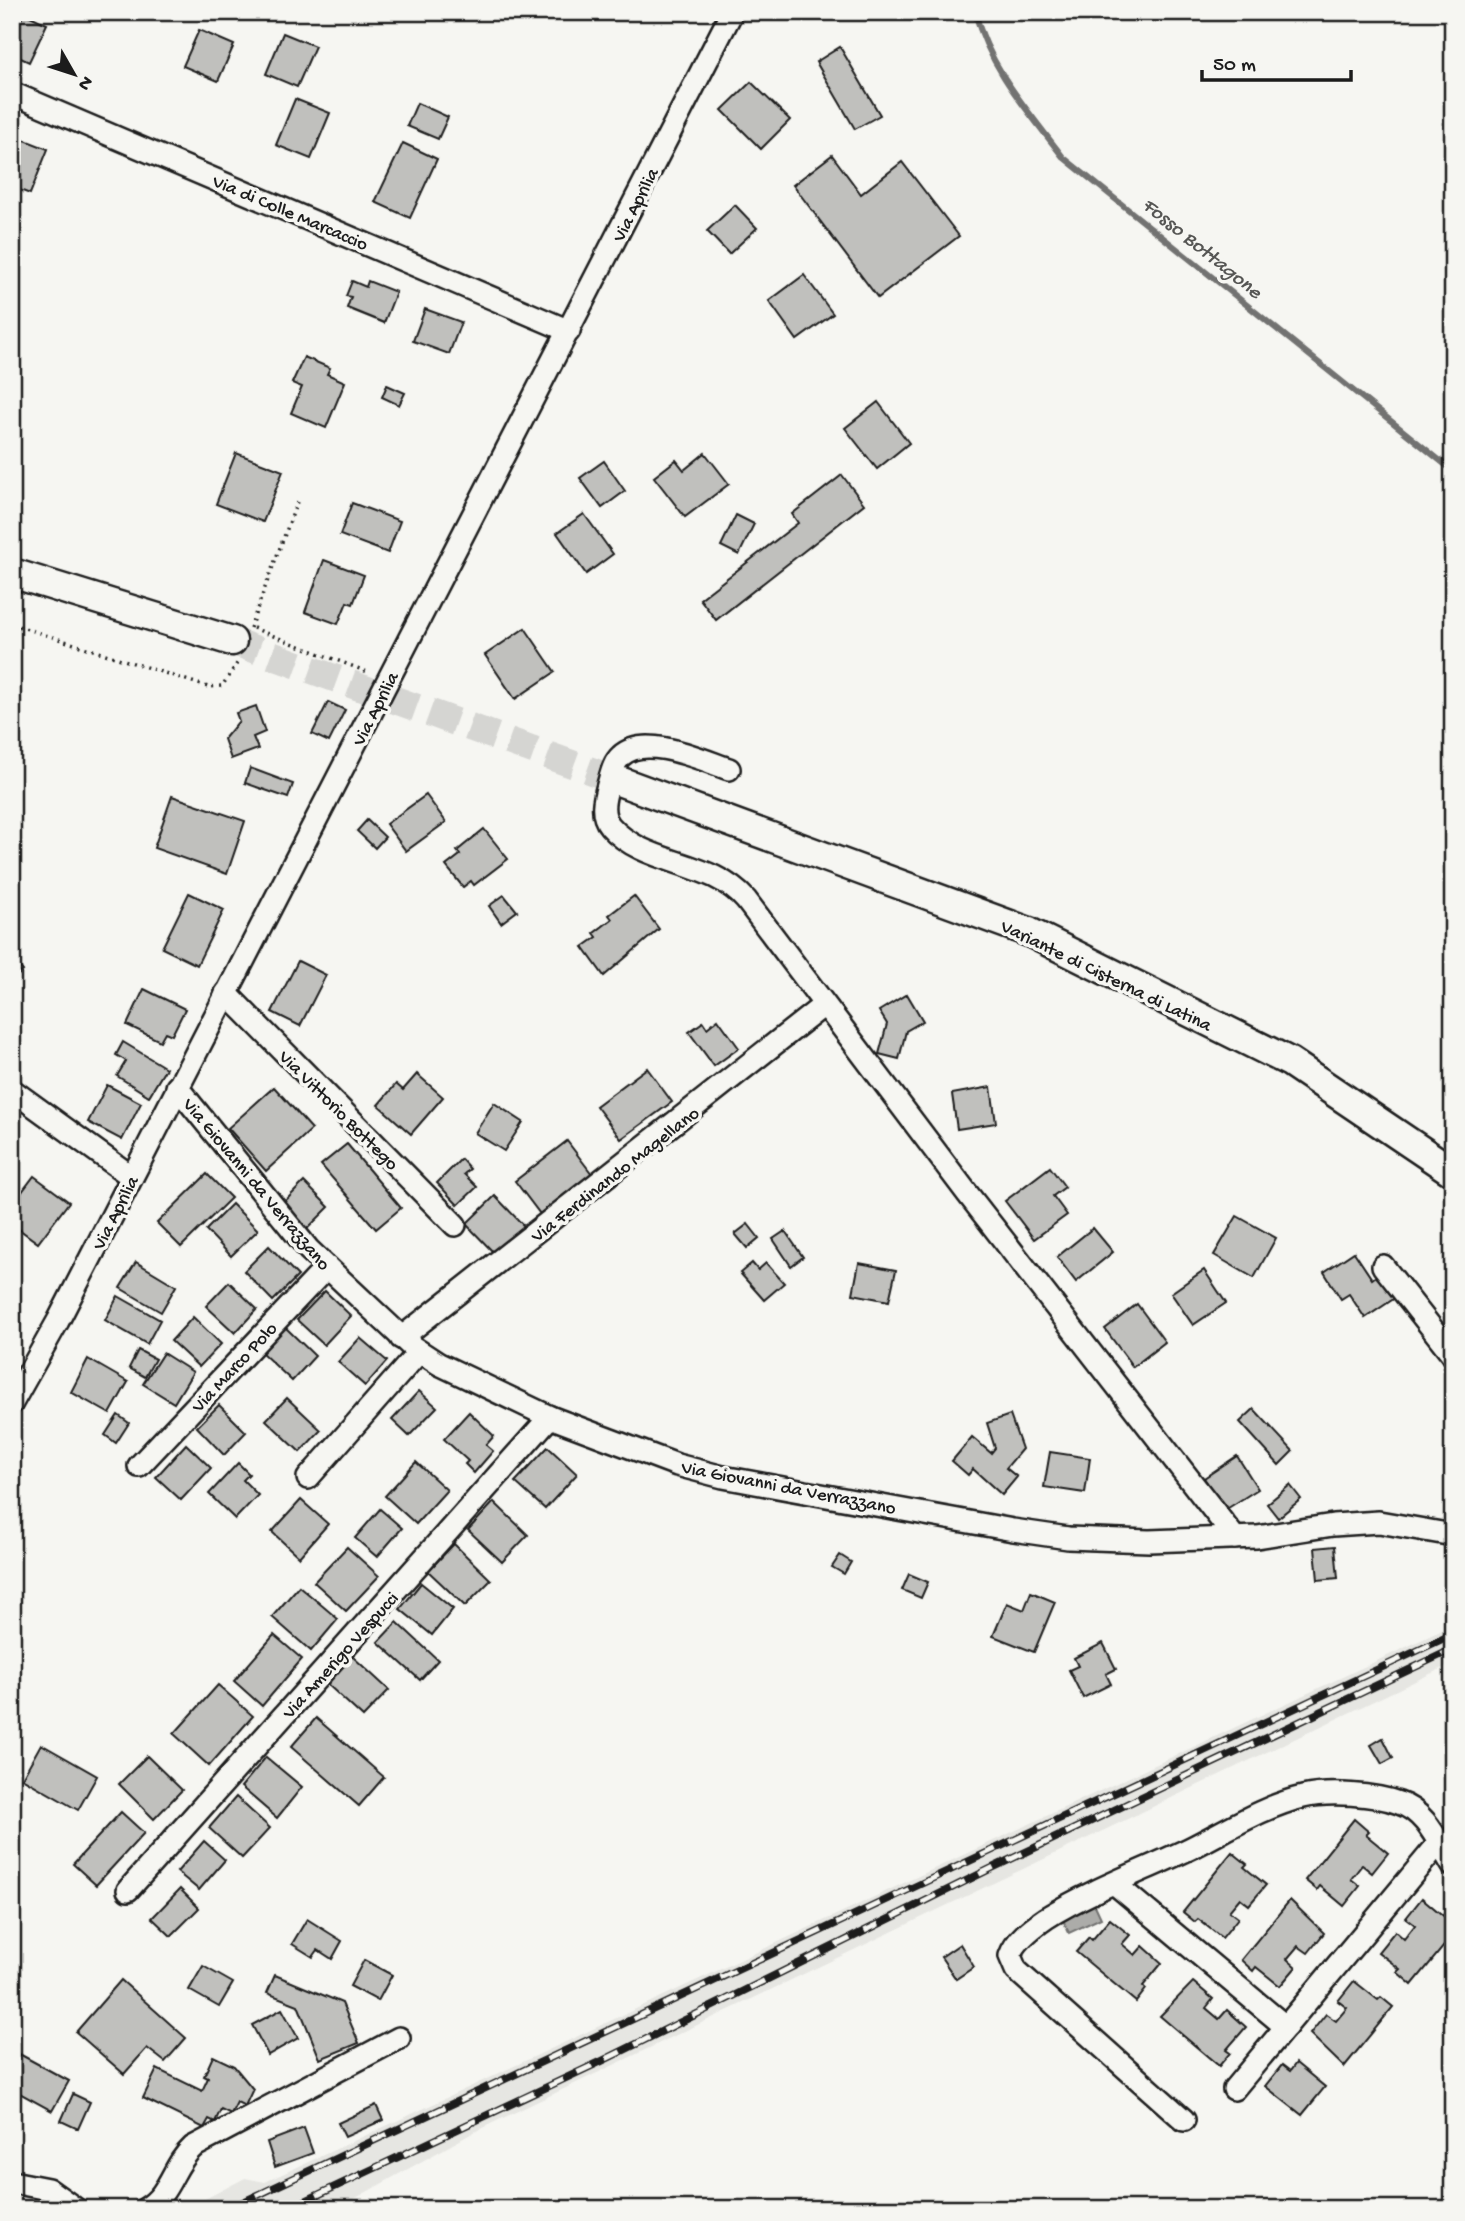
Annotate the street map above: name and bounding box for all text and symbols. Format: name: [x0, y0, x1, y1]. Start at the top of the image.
north arrow: [38, 38, 108, 108]
scale bar: [1202, 38, 1351, 82]
text: 50 m: [1213, 54, 1256, 79]
text: N: [72, 70, 97, 95]
street label: Via Aprilia: [608, 163, 666, 247]
street label: Via di Colle Marcaccio: [208, 171, 371, 257]
water label: Fosso Bottagone: [1136, 194, 1267, 306]
street label: Via Aprilia: [348, 667, 406, 751]
street label: Variante di Cisterna di Latina: [995, 916, 1216, 1039]
street label: Via Vittorio Bottego: [272, 1046, 403, 1176]
street label: Via Giovanni da Verrazzano: [176, 1094, 334, 1276]
street label: Via Ferdinando Magellano: [527, 1103, 705, 1249]
street label: Via Aprilia: [88, 1171, 146, 1255]
street label: Via Marco Polo: [187, 1318, 283, 1419]
street label: Via Giovanni da Verrazzano: [678, 1457, 898, 1522]
street label: Via Amerigo Vespucci: [278, 1588, 405, 1725]

